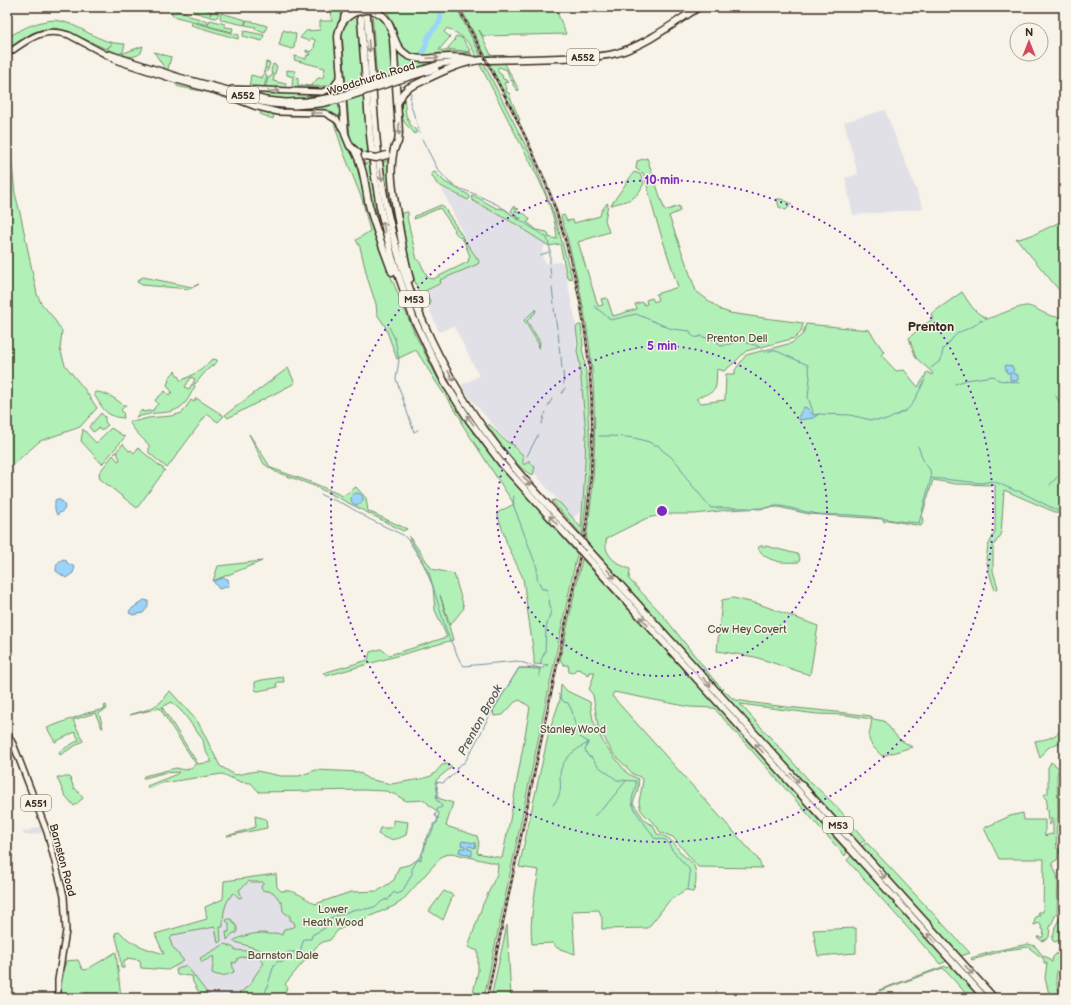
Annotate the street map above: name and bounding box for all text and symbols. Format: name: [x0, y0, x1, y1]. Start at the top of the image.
north arrow: [1009, 22, 1049, 62]
text: N: [1025, 26, 1033, 39]
one-way arrow: [366, 39, 373, 52]
road number: A552: [567, 49, 599, 65]
one-way arrow: [426, 54, 439, 62]
street label: Woodchurch Road: [326, 59, 417, 98]
road number: A552: [227, 87, 259, 103]
one-way arrow: [267, 87, 280, 95]
one-way arrow: [310, 109, 323, 117]
one-way arrow: [395, 122, 403, 135]
one-way arrow: [377, 168, 385, 181]
text: 10 min: [644, 173, 680, 188]
one-way arrow: [380, 221, 388, 234]
road number: M53: [399, 291, 429, 307]
district label: Prenton: [908, 319, 954, 335]
park label: Prenton Dell: [706, 332, 768, 345]
text: 5 min: [647, 339, 677, 354]
one-way arrow: [447, 370, 455, 382]
one-way arrow: [466, 415, 474, 426]
one-way arrow: [522, 476, 531, 486]
centre of rings: [655, 504, 669, 518]
one-way arrow: [549, 515, 558, 525]
one-way arrow: [606, 569, 615, 579]
one-way arrow: [640, 616, 649, 626]
park label: Cow Hey Covert: [707, 623, 787, 636]
one-way arrow: [703, 676, 712, 687]
water label: Prenton Brook: [455, 681, 507, 758]
park label: Stanley Wood: [540, 723, 606, 736]
one-way arrow: [754, 743, 763, 753]
one-way arrow: [790, 773, 799, 783]
road number: A551: [21, 795, 51, 811]
road number: M53: [823, 817, 853, 833]
street label: Barnston Road: [47, 822, 78, 898]
one-way arrow: [877, 869, 887, 879]
park label: Lower Heath Wood: [303, 903, 363, 929]
one-way arrow: [926, 933, 935, 943]
park label: Barnston Dale: [248, 949, 319, 962]
one-way arrow: [965, 965, 974, 976]

